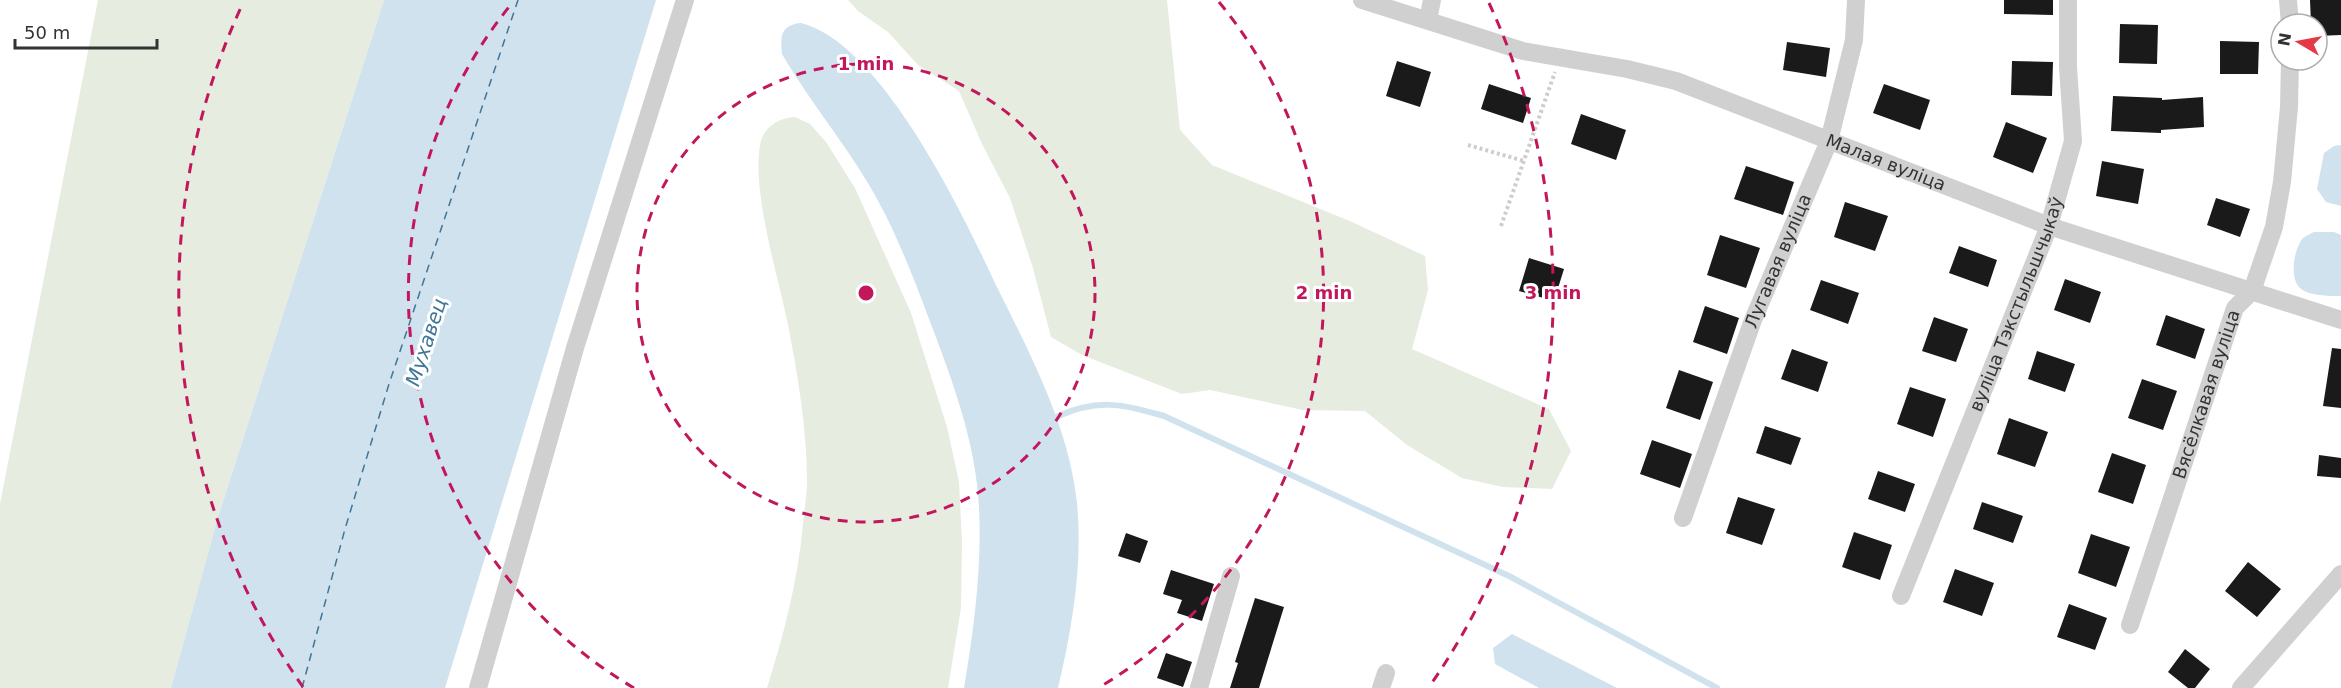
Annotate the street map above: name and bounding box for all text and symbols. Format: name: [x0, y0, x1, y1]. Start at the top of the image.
scale bar: [15, 12, 158, 50]
north arrow: [2269, 12, 2329, 72]
text: 50 m: [24, 22, 70, 43]
text: N: [2274, 31, 2295, 48]
text: 1 min: [838, 53, 894, 74]
street label: Малая вуліца: [1823, 129, 1949, 195]
street label: Лугавая вуліца: [1740, 191, 1815, 331]
street label: вуліца Тэкстыльшчыкаў: [1965, 194, 2067, 415]
text: 2 min: [1296, 282, 1352, 303]
text: 3 min: [1525, 282, 1581, 303]
centre of rings: [856, 283, 876, 303]
water label: Мухавец: [401, 295, 451, 389]
street label: Вясёлкавая вуліца: [2168, 307, 2244, 481]

